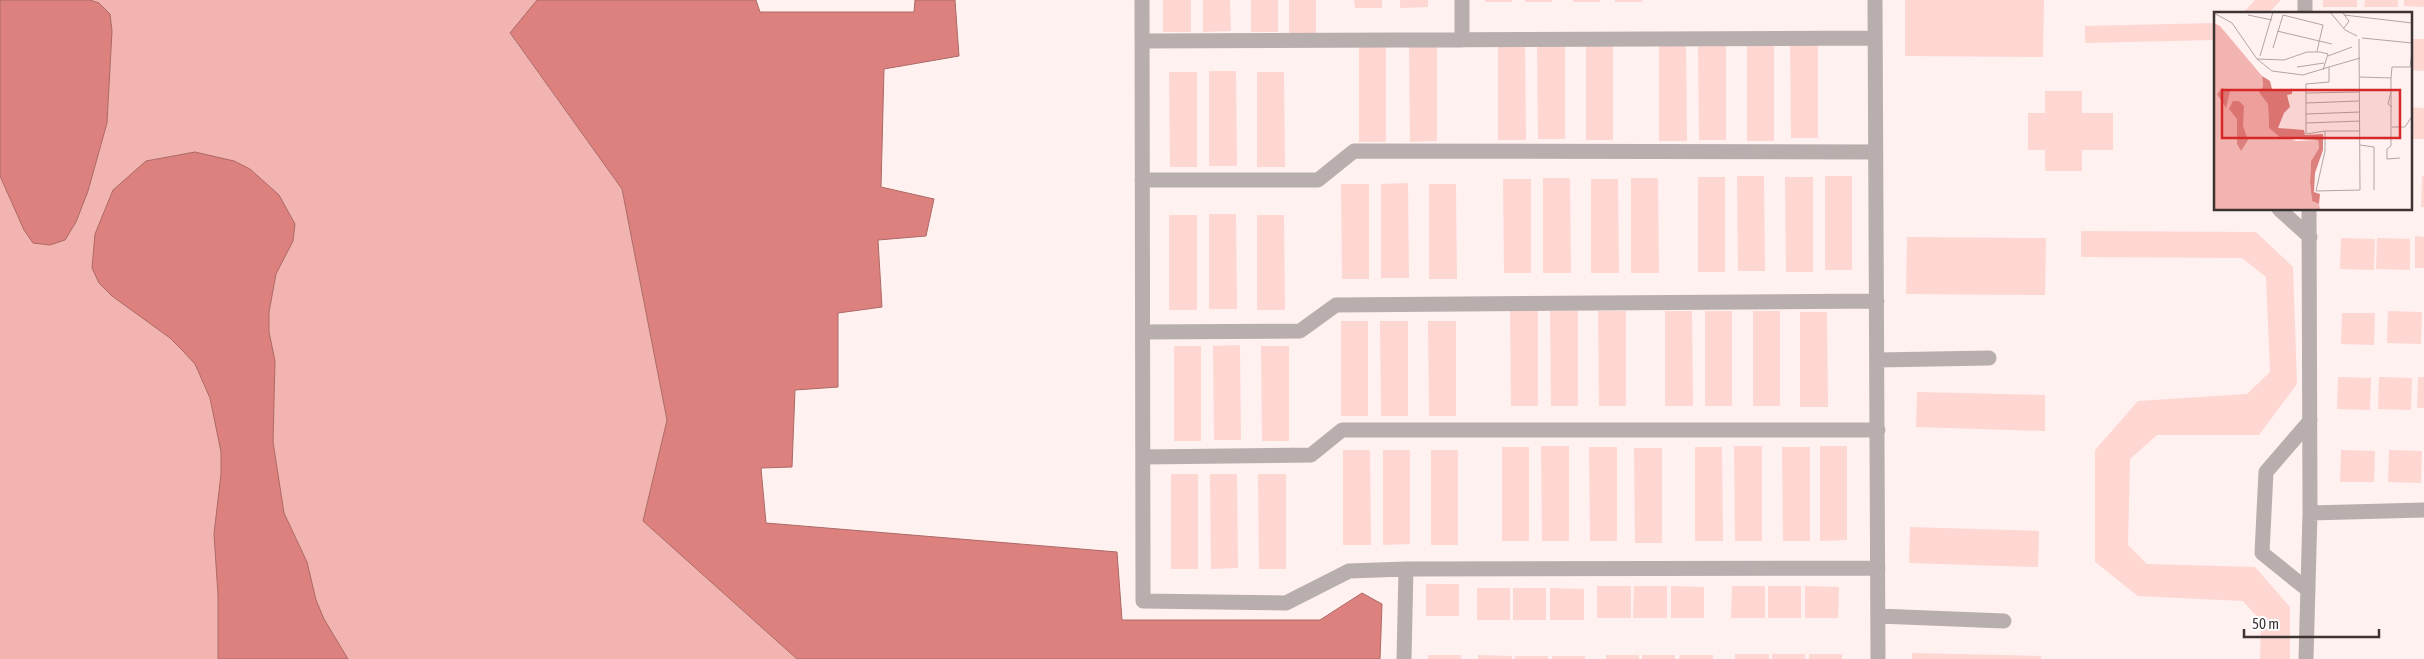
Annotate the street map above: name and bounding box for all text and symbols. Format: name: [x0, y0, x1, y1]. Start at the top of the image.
inset map: [2214, 12, 2412, 210]
scale bar: [2244, 606, 2379, 638]
text: 50 m: [2252, 615, 2279, 632]

